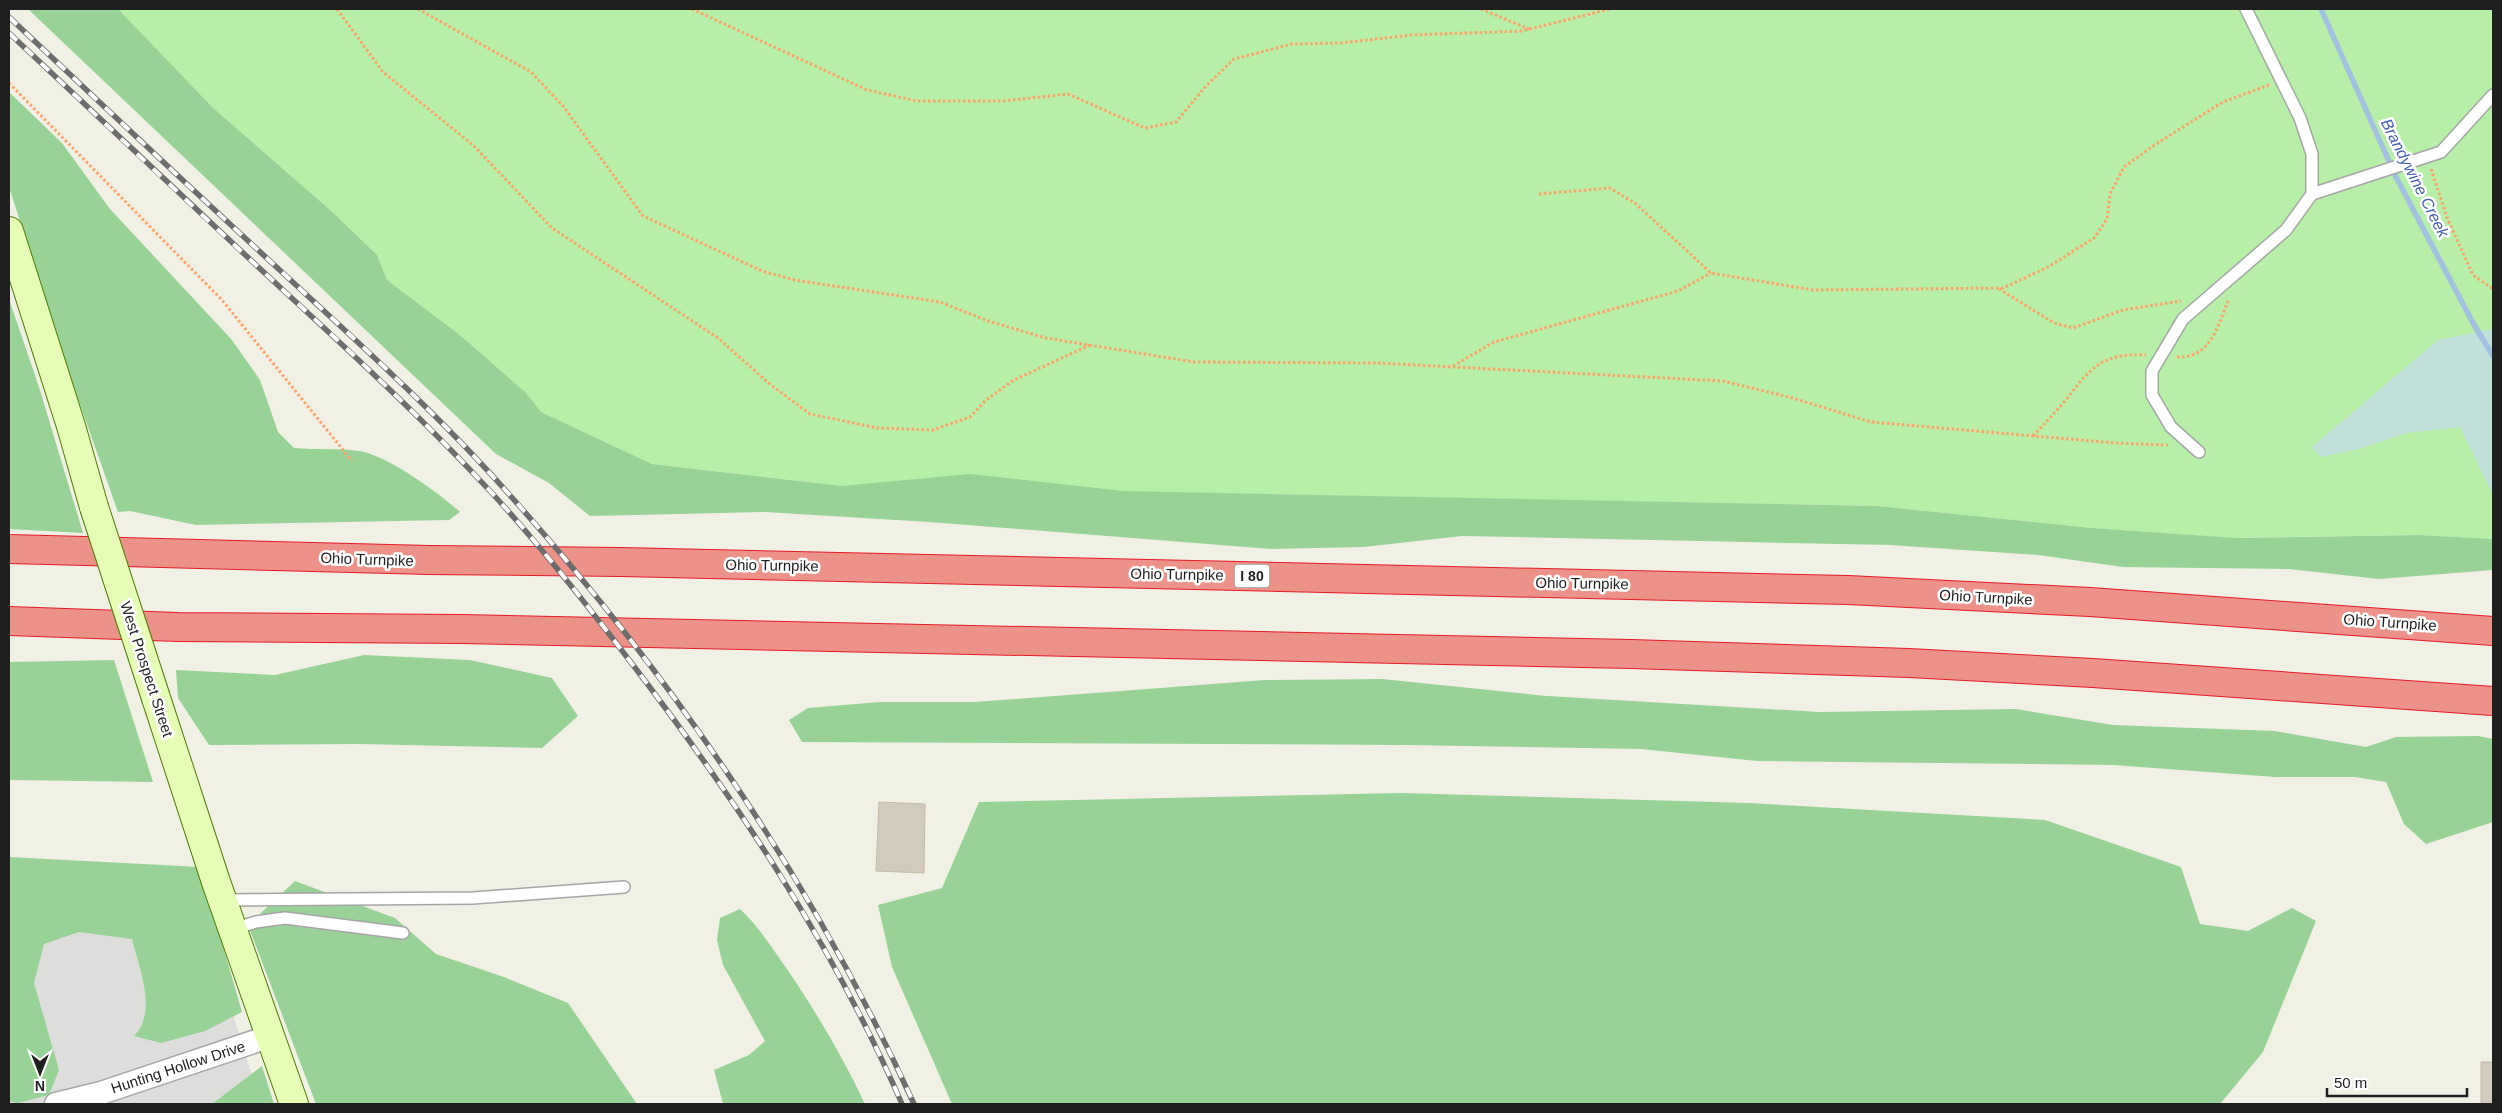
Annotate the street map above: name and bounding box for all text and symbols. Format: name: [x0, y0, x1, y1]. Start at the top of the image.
water label: Brandywine Creek: [2378, 116, 2453, 241]
street label: Ohio Turnpike: [320, 549, 414, 569]
street label: Ohio Turnpike: [725, 556, 819, 574]
road number: I 80: [1234, 564, 1270, 588]
street label: Ohio Turnpike: [1130, 565, 1224, 583]
street label: Ohio Turnpike: [1535, 574, 1629, 592]
street label: Ohio Turnpike: [1939, 586, 2033, 608]
street label: West Prospect Street: [117, 599, 177, 740]
street label: Ohio Turnpike: [2343, 610, 2437, 634]
street label: Hunting Hollow Drive: [109, 1037, 247, 1097]
north arrow: [15, 1048, 65, 1098]
scale bar: [2327, 1066, 2467, 1098]
text: 50 m: [2334, 1074, 2367, 1091]
text: N: [35, 1078, 45, 1094]

